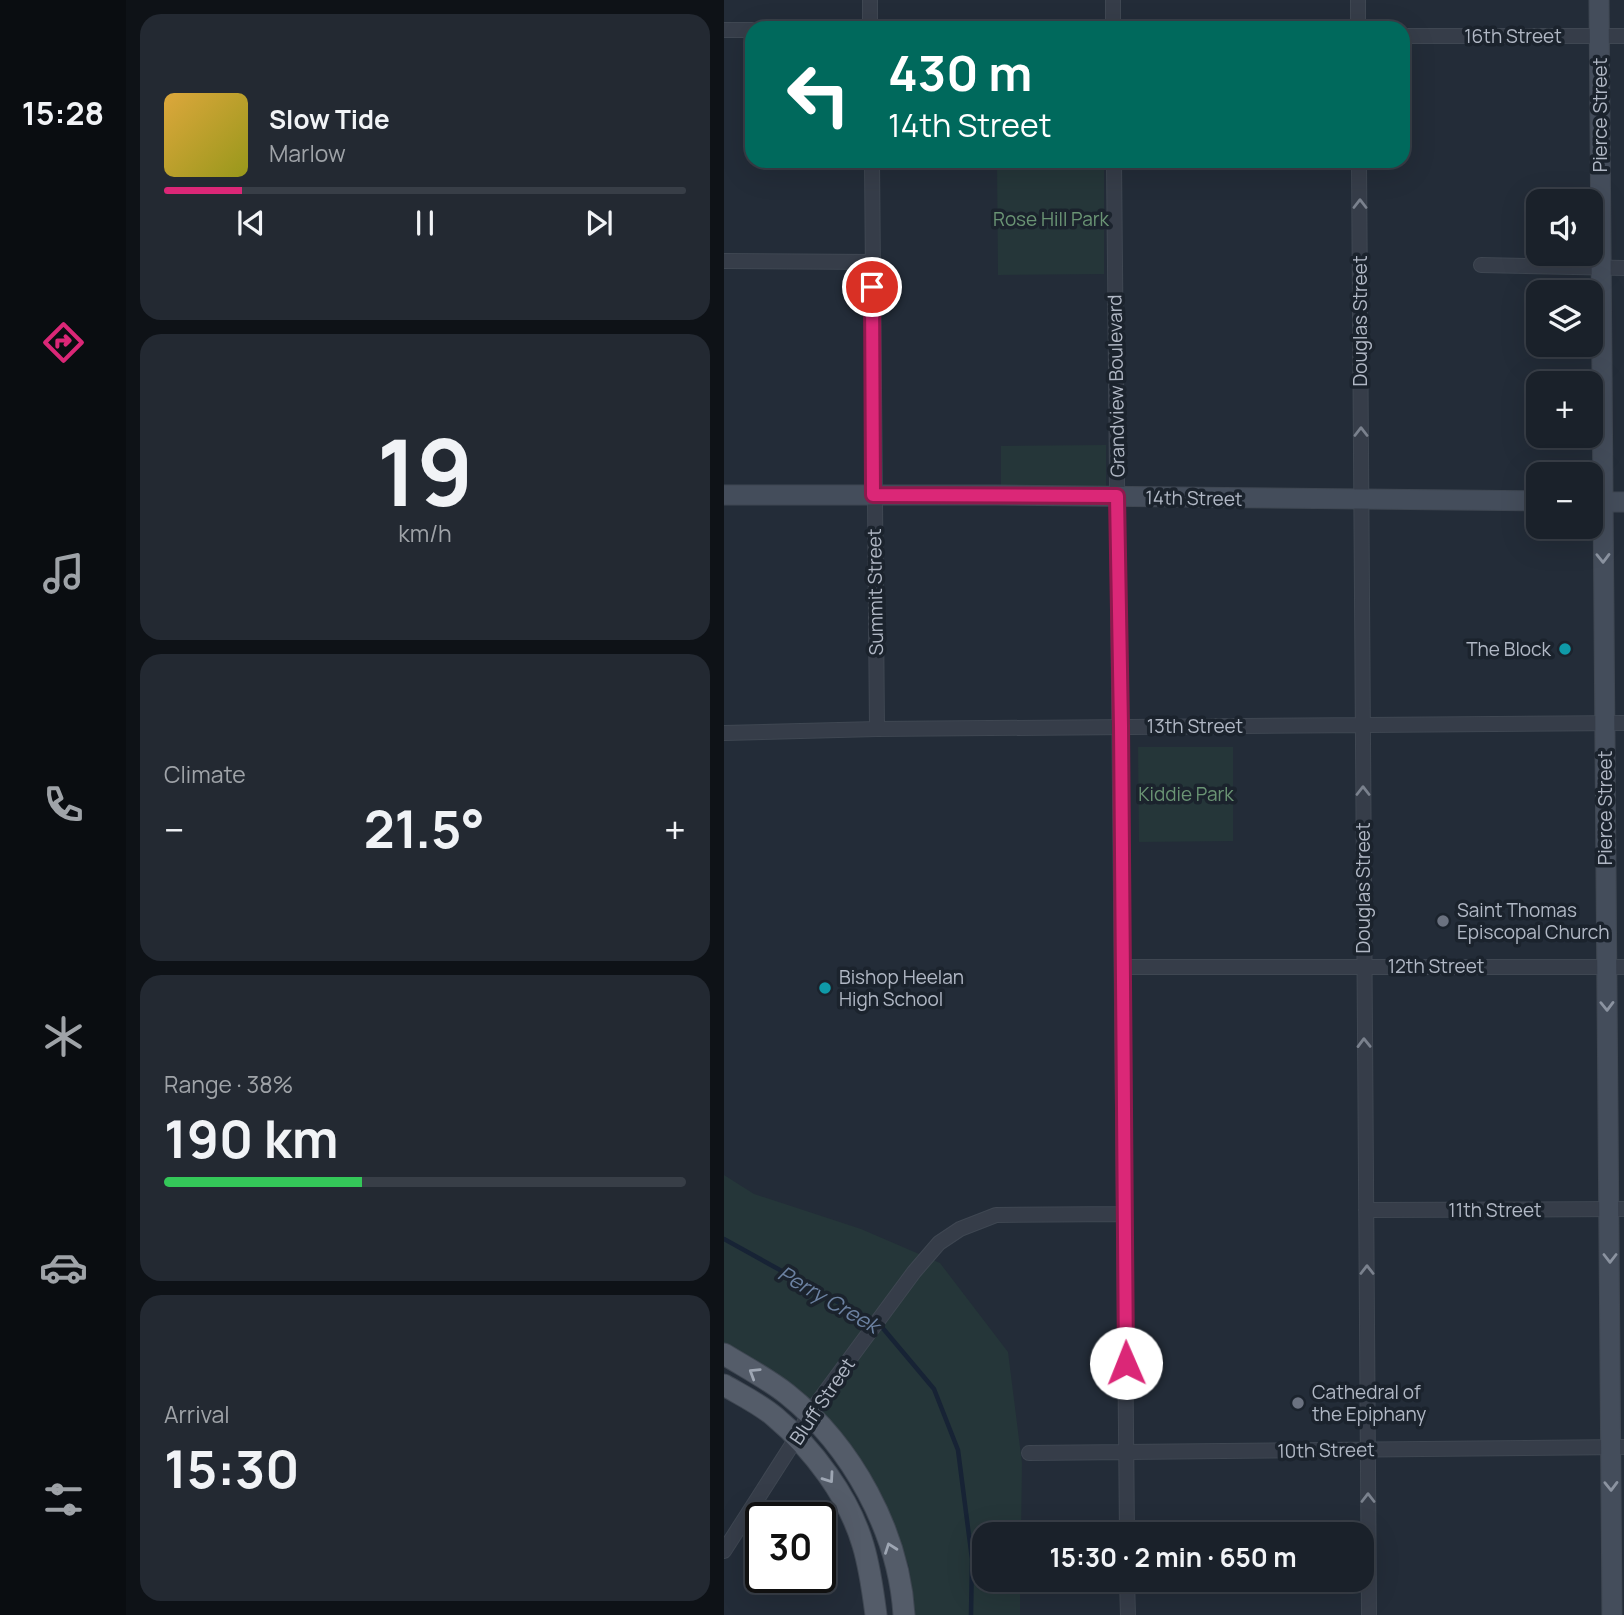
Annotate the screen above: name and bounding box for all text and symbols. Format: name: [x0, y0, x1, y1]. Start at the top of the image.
street label: 16th Street: [1464, 23, 1562, 49]
text: 430 m: [888, 39, 1032, 106]
icon: left: [773, 49, 864, 140]
street label: Pierce Street: [1587, 58, 1613, 172]
text: 15:28: [22, 91, 104, 135]
text: Slow Tide: [269, 101, 390, 137]
text: 14th Street: [888, 103, 1052, 147]
text: Marlow: [269, 137, 346, 169]
map controls: [1526, 189, 1603, 539]
button: sound: [1526, 189, 1603, 266]
one-way arrow: [1352, 199, 1367, 210]
icon: previous: [232, 204, 270, 242]
icon: pause: [406, 204, 444, 242]
icon: next: [580, 204, 618, 242]
park label: Rose Hill Park: [993, 206, 1110, 232]
street label: Douglas Street: [1347, 255, 1373, 387]
pin: [842, 257, 902, 317]
icon: arrive: [853, 268, 891, 306]
button: layers: [1526, 280, 1603, 357]
street label: Grandview Boulevard: [1101, 294, 1131, 478]
icon: directions: [39, 318, 88, 367]
button: +: [1526, 371, 1603, 448]
text: 19: [377, 409, 473, 533]
one-way arrow: [1353, 426, 1369, 437]
button: −: [1526, 462, 1603, 539]
street label: 14th Street: [1145, 484, 1243, 512]
text: km/h: [398, 517, 452, 549]
street label: Summit Street: [861, 528, 889, 656]
icon: music: [39, 549, 88, 598]
one-way arrow: [1595, 553, 1611, 564]
place label: The Block: [1466, 636, 1552, 662]
marker: The Block: [1557, 641, 1573, 657]
street label: 13th Street: [1147, 713, 1243, 739]
street label: Pierce Street: [1592, 751, 1618, 865]
text: Climate: [164, 758, 246, 790]
icon: phone: [39, 780, 88, 829]
park label: Kiddie Park: [1138, 781, 1234, 807]
one-way arrow: [1355, 785, 1371, 796]
text: 21.5°: [364, 793, 485, 864]
text: −: [164, 803, 185, 855]
text: +: [664, 803, 686, 855]
street label: Douglas Street: [1350, 822, 1376, 954]
place label: Saint Thomas Episcopal Church: [1457, 897, 1610, 945]
marker: Saint Thomas Episcopal Church: [1435, 913, 1451, 929]
street label: 12th Street: [1388, 953, 1484, 979]
place label: Bishop Heelan High School: [839, 964, 964, 1012]
marker: Bishop Heelan High School: [817, 980, 833, 996]
one-way arrow: [1599, 1001, 1615, 1012]
icon: climate: [39, 1012, 88, 1061]
one-way arrow: [1356, 1037, 1372, 1048]
text: Range · 38%: [164, 1068, 293, 1100]
text: 190 km: [164, 1103, 338, 1174]
street label: 11th Street: [1448, 1197, 1542, 1223]
icon: car: [39, 1243, 88, 1292]
one-way arrow: [1602, 1253, 1618, 1264]
water label: Perry Creek: [773, 1259, 887, 1341]
one-way arrow: [1359, 1265, 1375, 1275]
position arrow: [1089, 1326, 1163, 1400]
street label: Bluff Street: [783, 1352, 861, 1450]
one-way arrow: [749, 1368, 762, 1381]
place label: Cathedral of the Epiphany: [1312, 1379, 1426, 1427]
marker: Cathedral of the Epiphany: [1290, 1395, 1306, 1411]
text: Arrival: [164, 1398, 230, 1430]
text: 15:30: [164, 1433, 300, 1504]
street label: 10th Street: [1277, 1436, 1375, 1464]
one-way arrow: [821, 1470, 833, 1483]
icon: filters: [39, 1475, 88, 1524]
one-way arrow: [1603, 1481, 1619, 1491]
one-way arrow: [1360, 1492, 1376, 1503]
speed limit sign: 30: [745, 1502, 836, 1593]
text: 15:30 · 2 min · 650 m: [1049, 1539, 1297, 1575]
one-way arrow: [885, 1543, 899, 1555]

